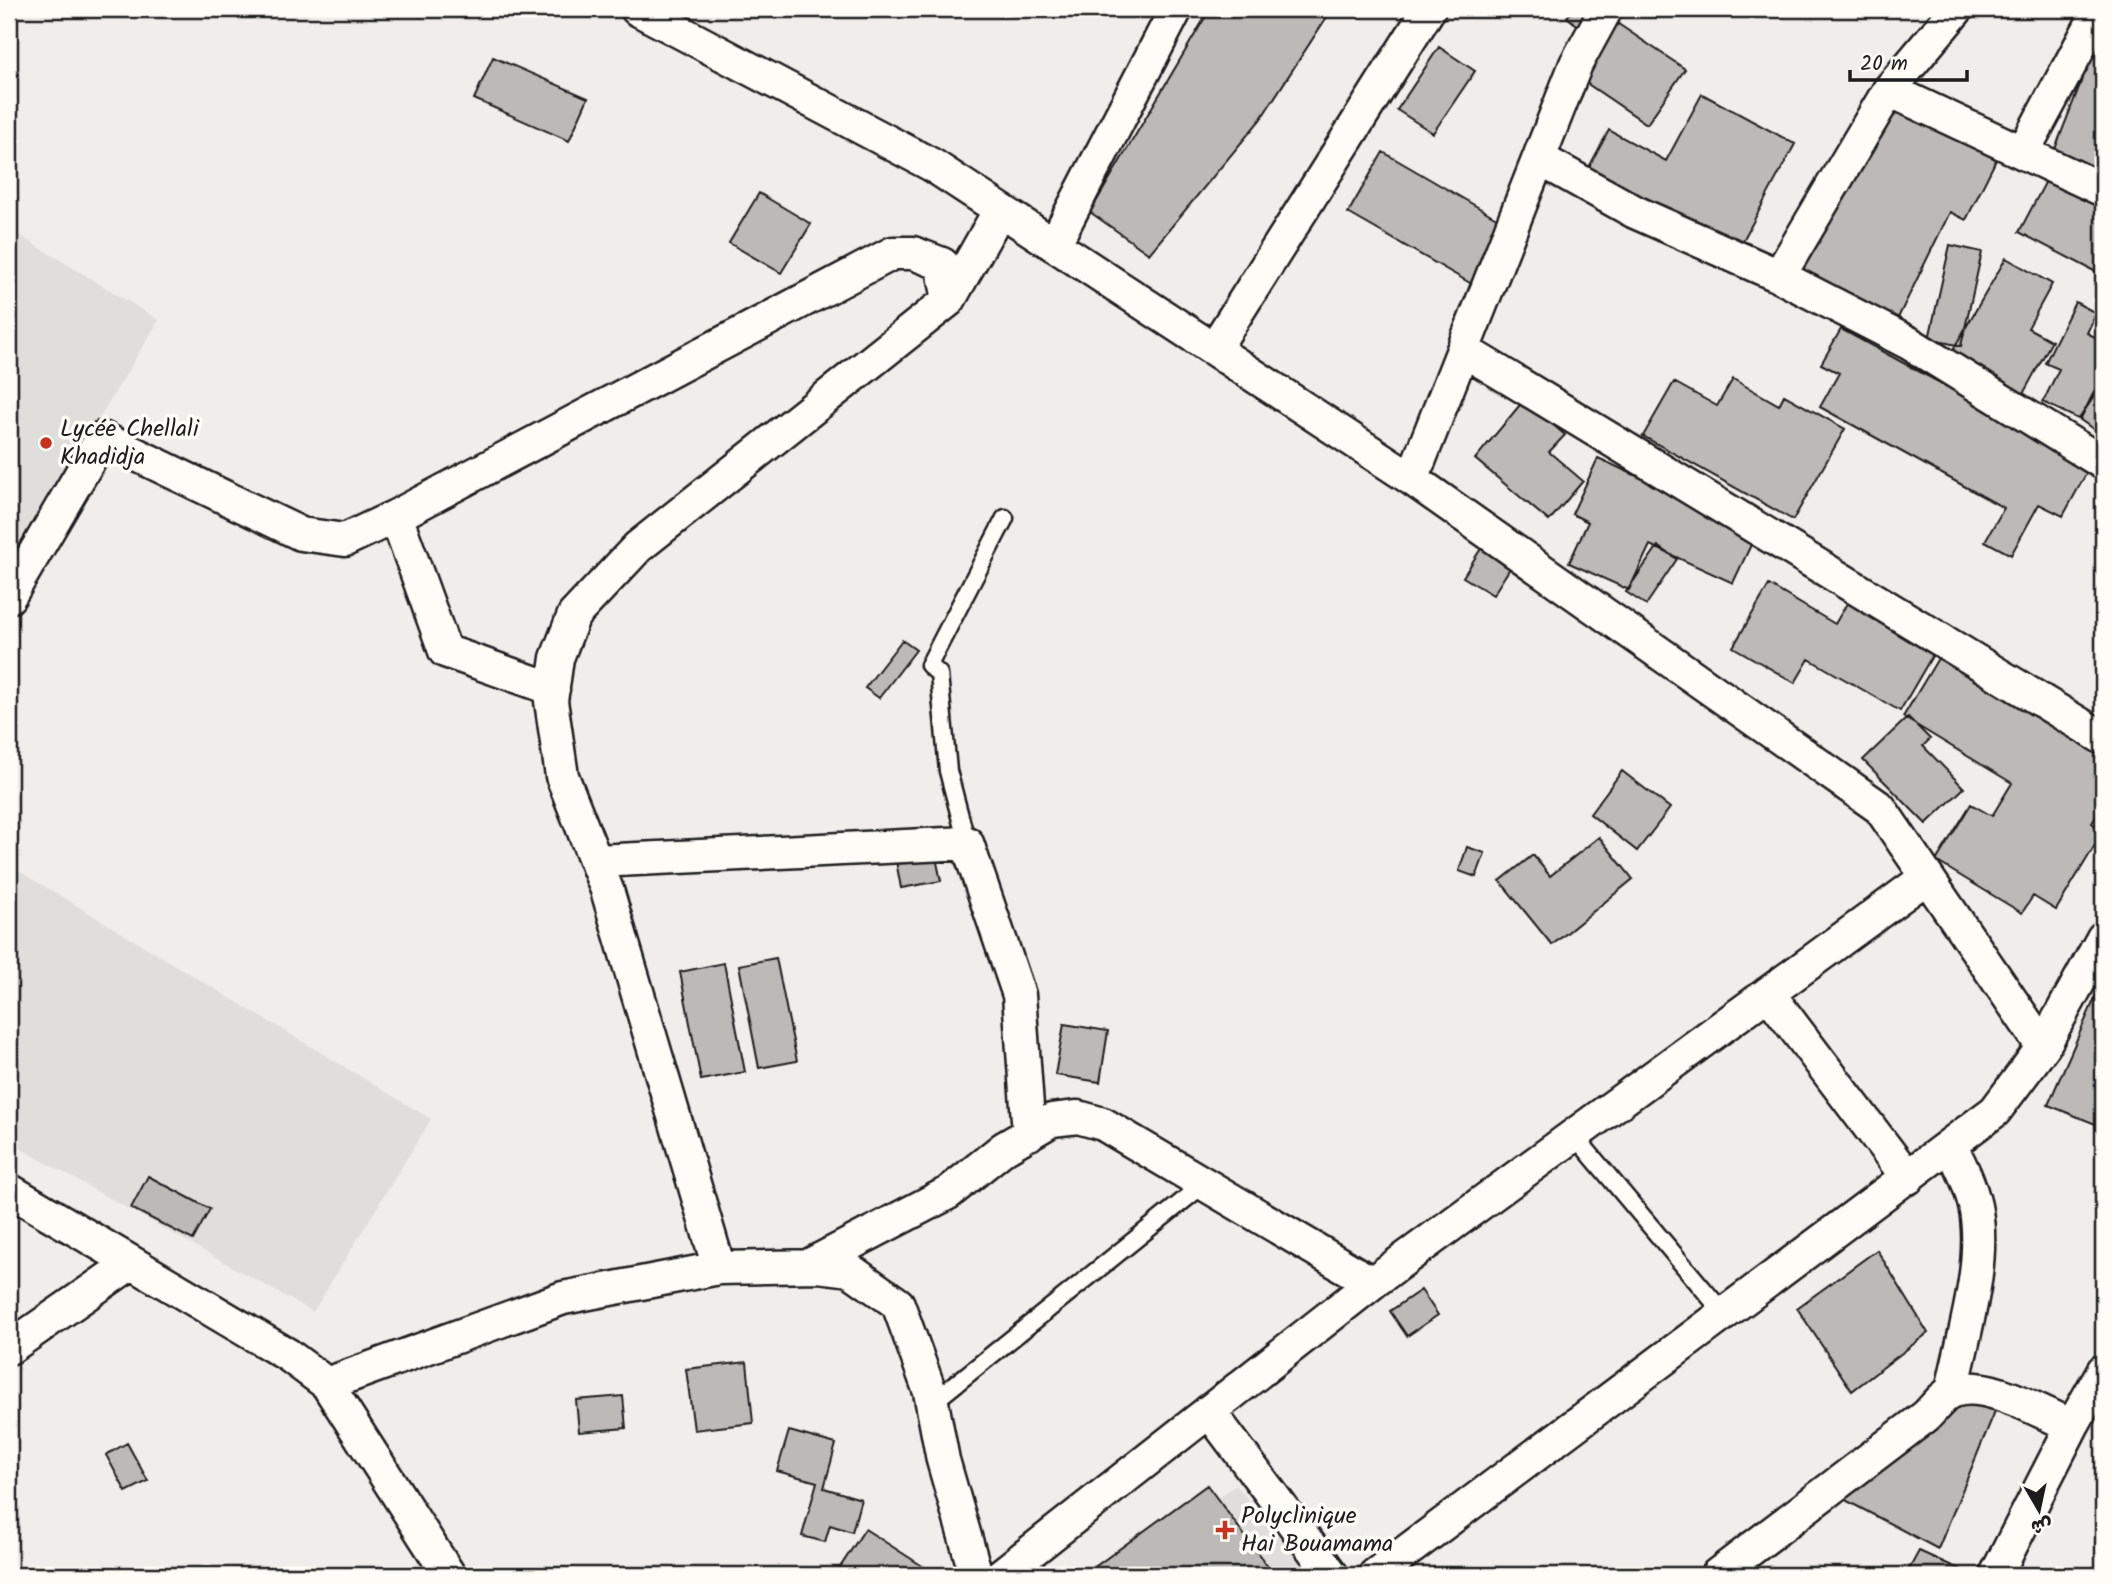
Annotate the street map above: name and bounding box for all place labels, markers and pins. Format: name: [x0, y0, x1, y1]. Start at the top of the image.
place label: Lycée Chellali Khadidja: [60, 410, 200, 477]
marker: Lycée Chellali Khadidja: [38, 435, 54, 451]
place label: Polyclinique Hai Bouamama: [1241, 1497, 1393, 1564]
marker: Polyclinique Hai Bouamama: [1215, 1520, 1235, 1540]

